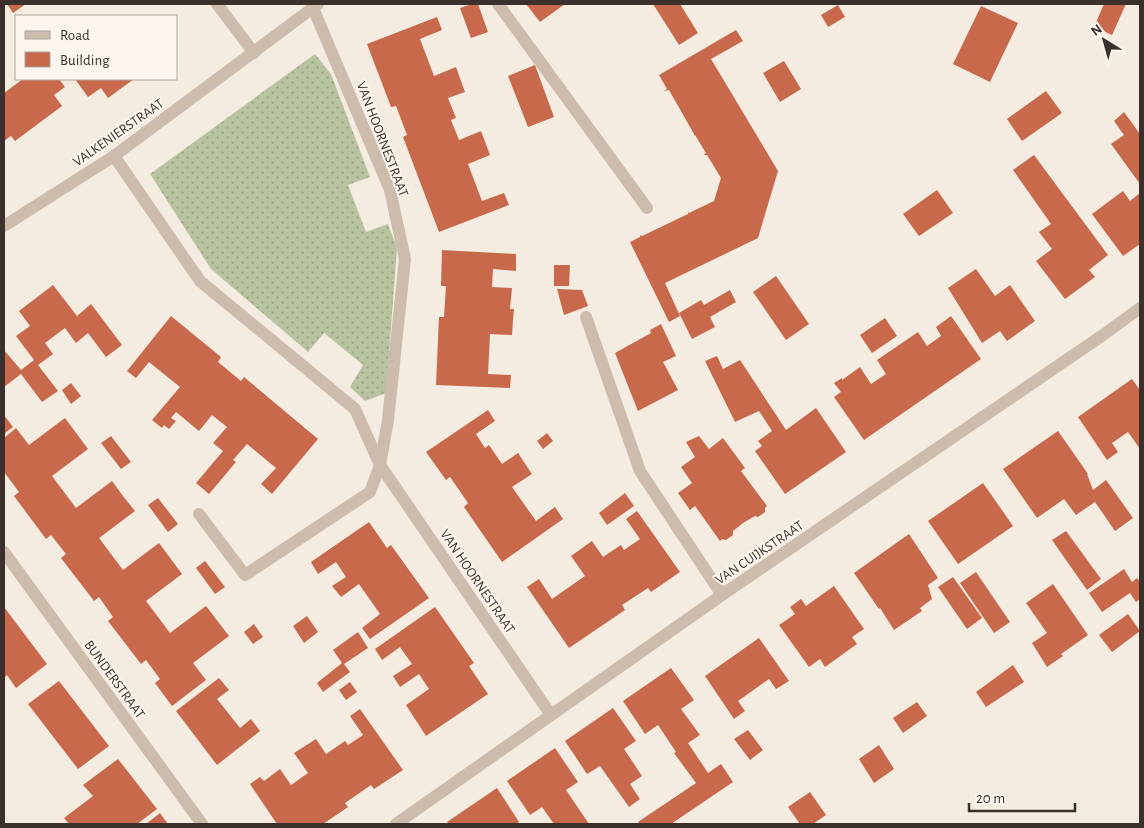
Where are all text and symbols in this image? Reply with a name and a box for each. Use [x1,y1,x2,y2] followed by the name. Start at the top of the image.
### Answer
[15,15,178,80] legend
[1079,15,1129,65] north arrow
[1089,22,1105,39] text: N
[60,28,90,43] text: Road
[60,53,110,68] text: Building
[354,80,411,199] street label: VAN HOORNESTRAAT
[71,96,167,169] street label: VALKENIERSTRAAT
[713,518,806,587] street label: VAN CUIJKSTRAAT
[437,527,517,636] street label: VAN HOORNESTRAAT
[81,638,147,721] street label: BUNDERSTRAAT
[969,780,1075,812] scale bar
[976,791,1005,806] text: 20 m

